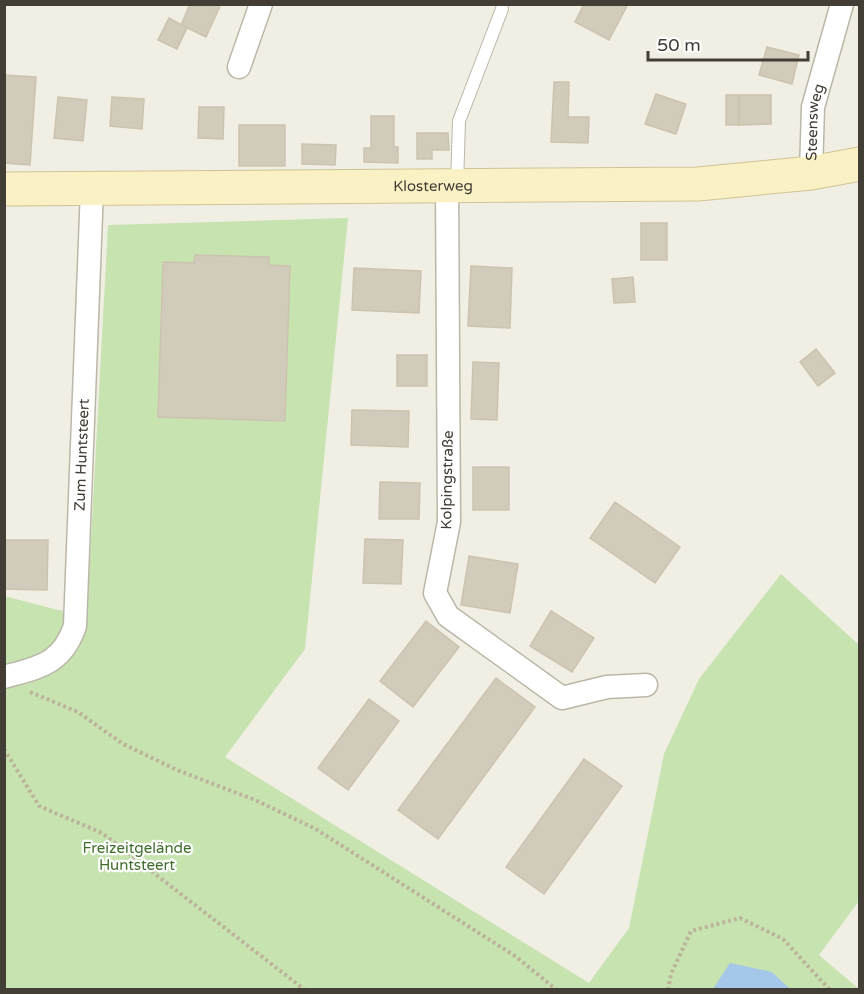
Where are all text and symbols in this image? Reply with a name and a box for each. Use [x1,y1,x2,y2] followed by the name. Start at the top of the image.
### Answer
[648,24,808,62] scale bar
[657,34,701,56] text: 50 m
[802,82,828,161] street label: Steensweg
[393,177,473,195] street label: Klosterweg
[70,398,93,511] street label: Zum Huntsteert
[437,430,457,530] street label: Kolpingstraße
[83,839,192,874] park label: Freizeitgelände Huntsteert

